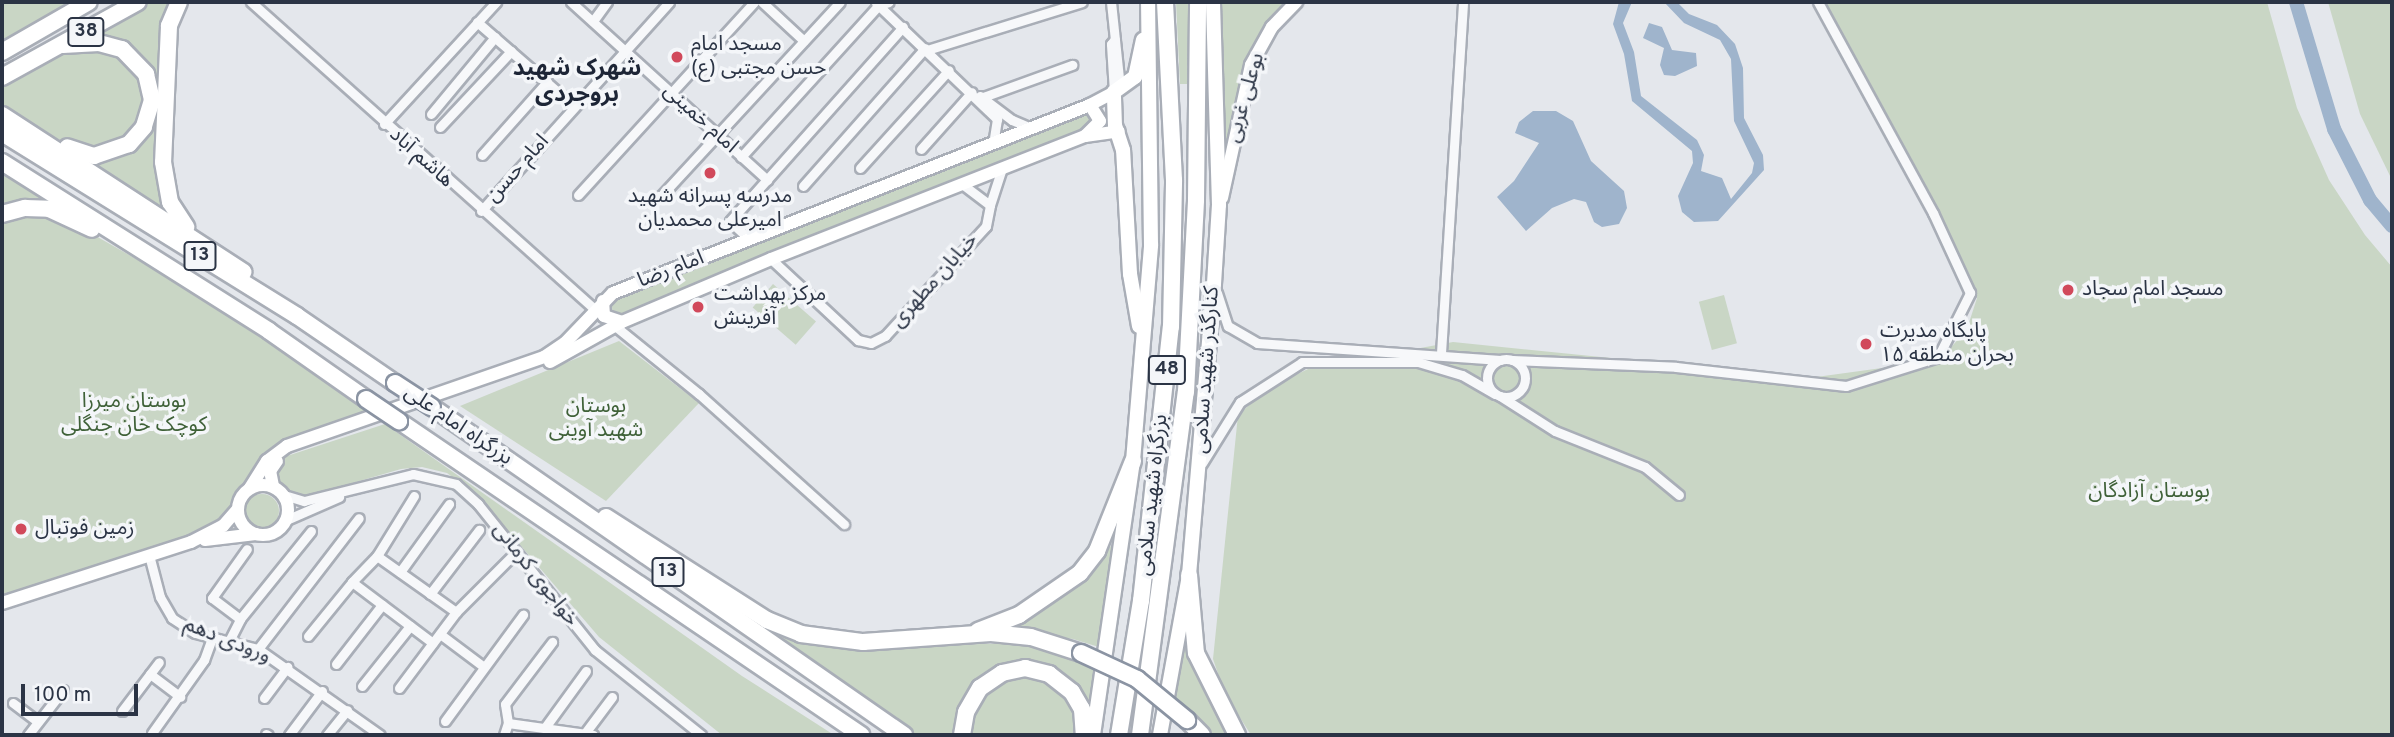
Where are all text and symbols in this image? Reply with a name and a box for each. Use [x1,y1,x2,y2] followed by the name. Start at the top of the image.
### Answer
[67,16,105,48] road number: 38
[691,32,826,82] place label: مسجد امام حسن مجتبی (ع)
[669,49,685,65] marker: مسجد امام حسن مجتبی (ع)
[1221,50,1271,146] street label: بوعلی غربی
[513,56,641,110] district label: شهرک شهید بروجردی
[657,79,743,159] street label: امام خمینی
[384,123,458,193] street label: هاشم آباد
[481,130,555,208] street label: امام حسن
[702,165,718,181] marker: مدرسه پسرانه شهید امیرعلی محمدیان
[628,184,792,234] place label: مدرسه پسرانه شهید امیرعلی محمدیان
[886,229,984,333] street label: خیابان مطهری
[182,240,218,272] road number: 13
[634,246,708,294] street label: امام رضا
[2082,277,2224,303] place label: مسجد امام سجاد
[714,282,826,332] place label: مرکز بهداشت آفرینش
[2060,282,2076,298] marker: مسجد امام سجاد
[1189,285,1225,455] street label: کنارگذر شهید سلامی
[688,297,708,317] marker: مرکز بهداشت آفرینش
[1880,319,2014,369] place label: پایگاه مدیرت بحران منطقه ۱۵
[1858,336,1874,352] marker: پایگاه مدیرت بحران منطقه ۱۵
[1148,354,1186,386] road number: 48
[399,381,517,471] street label: بزرگراه امام علی
[61,389,207,439] park label: بوستان میرزا کوچک خان جنگلی
[549,394,643,444] park label: بوستان شهید آوینی
[1132,413,1174,577] street label: بزرگراه شهید سلامی
[2088,479,2210,505] park label: بوستان آزادگان
[35,516,134,542] place label: زمین فوتبال
[487,518,583,632] street label: خواجوی کرمانی
[13,521,29,537] marker: زمین فوتبال
[650,556,686,587] road number: 13
[180,612,274,670] street label: ورودی دهم
[24,670,142,714] scale bar
[34,682,91,709] text: 100 m

